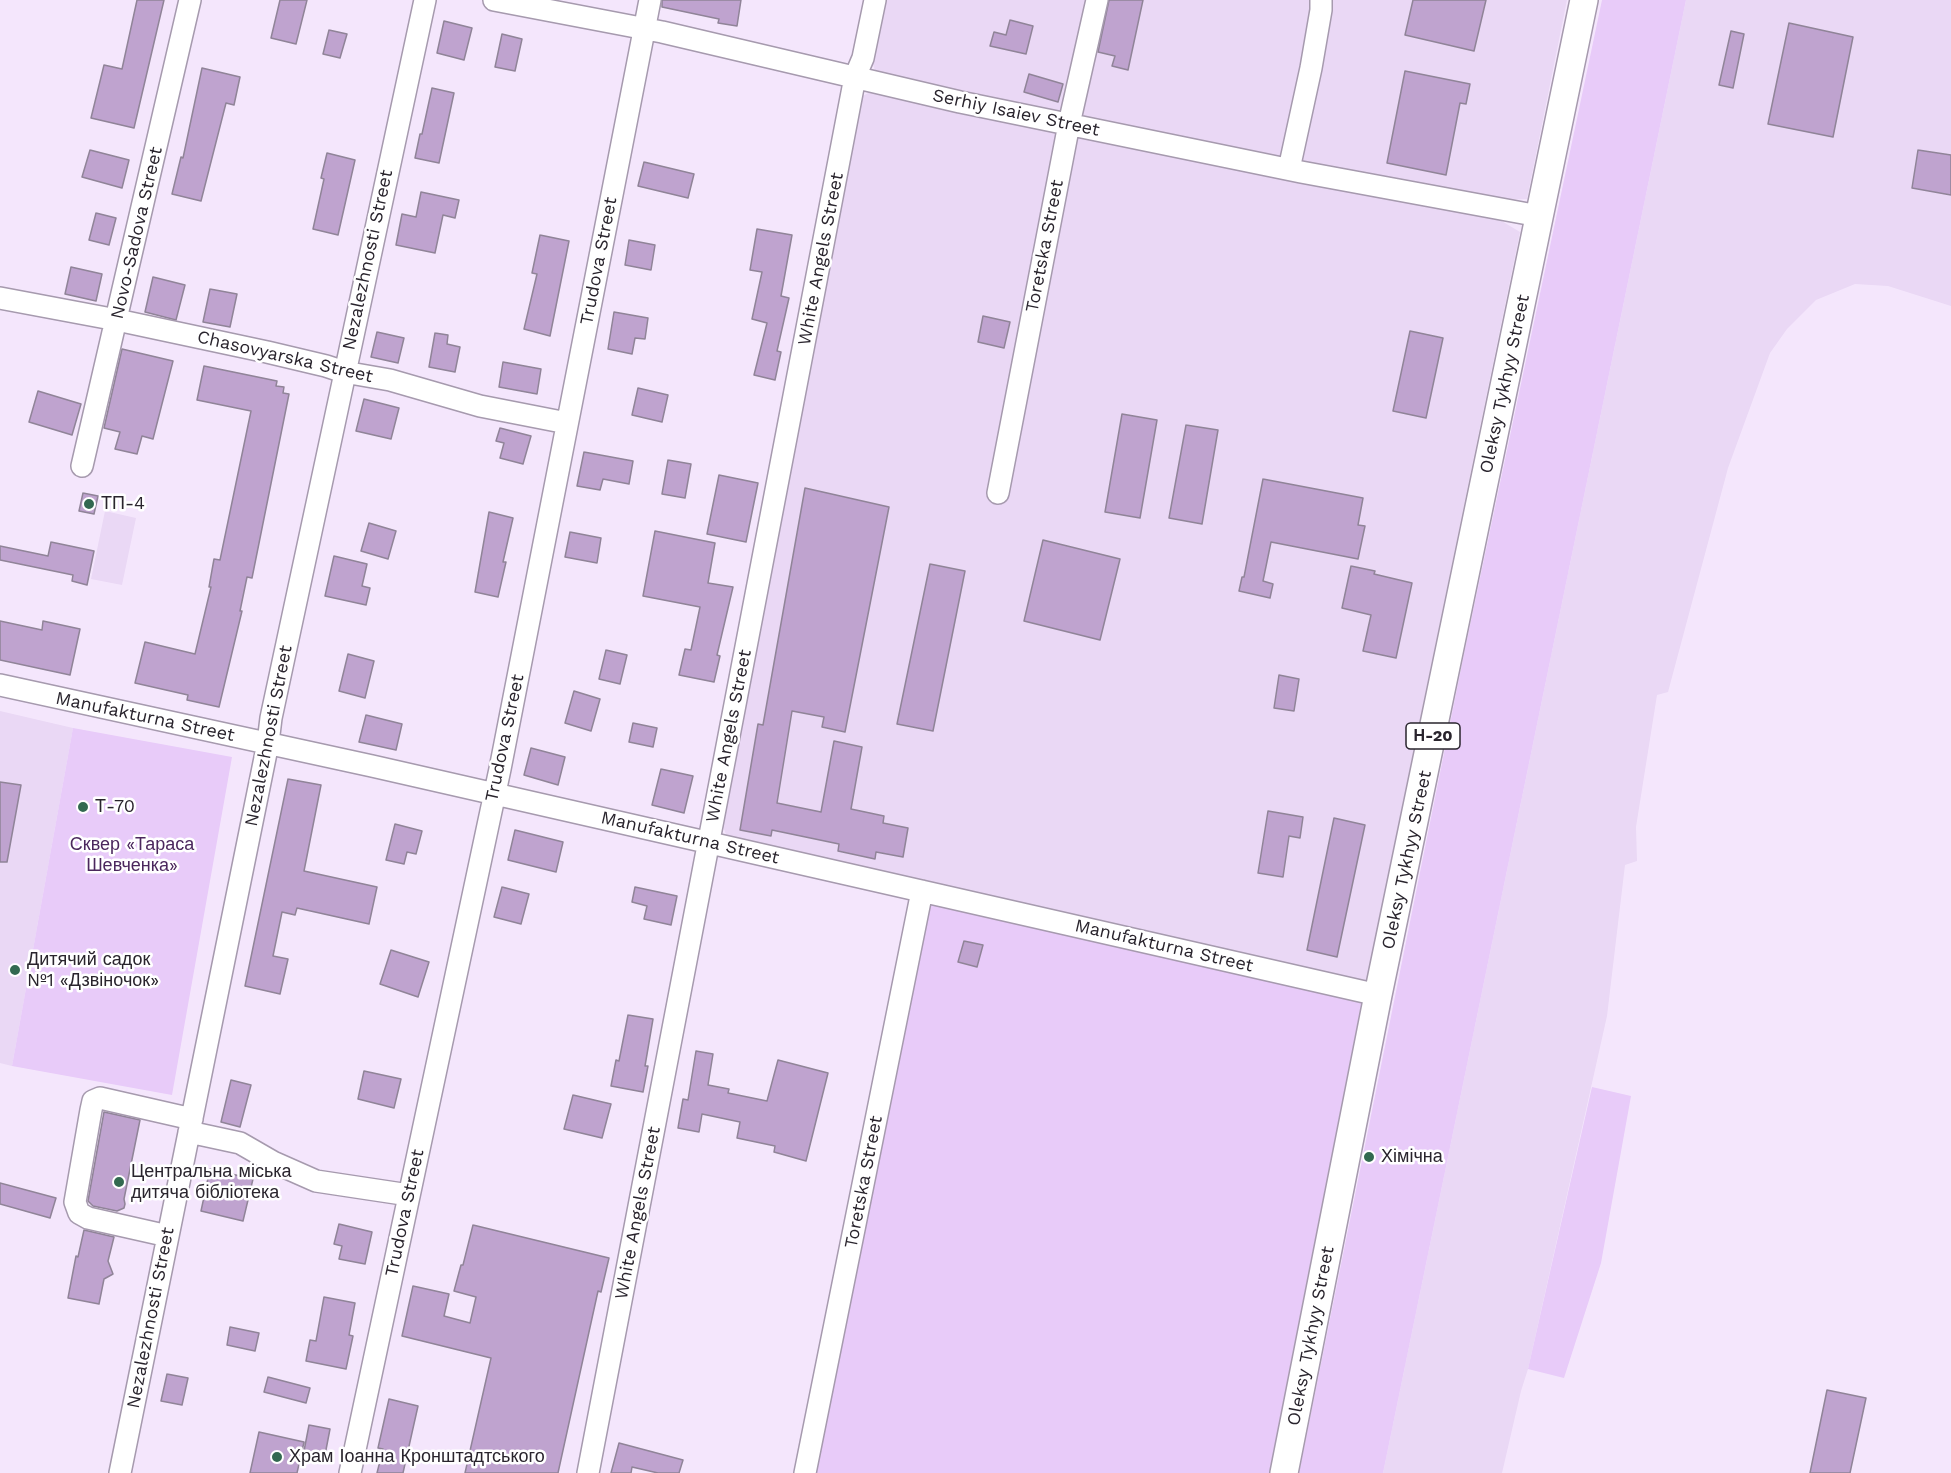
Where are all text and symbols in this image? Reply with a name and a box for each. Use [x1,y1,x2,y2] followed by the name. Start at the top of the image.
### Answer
[931,85,1101,141] street label: Serhiy Isaiev Street
[107,145,167,321] street label: Novo-Sadova Street
[338,168,398,352] street label: Nezalezhnosti Street
[794,171,848,347] street label: White Angels Street
[1022,178,1068,314] street label: Toretska Street
[576,195,622,327] street label: Trudova Street
[1475,293,1535,475] street label: Oleksy Tykhyy Street
[195,326,375,388] street label: Chasovyarska Street
[101,493,145,515] place label: ТП-4
[82,497,96,511] marker: ТП-4
[241,644,297,828] street label: Nezalezhnosti Street
[702,648,756,824] street label: White Angels Street
[481,672,529,804] street label: Trudova Street
[54,687,236,747] street label: Manufakturna Street
[1406,723,1460,749] road number: Н-20
[1377,769,1437,951] street label: Oleksy Tykhyy Street
[95,796,135,818] place label: Т-70
[76,800,90,814] marker: Т-70
[599,807,781,869] street label: Manufakturna Street
[70,834,194,876] park label: Сквер «Тараса Шевченка»
[1073,915,1255,977] street label: Manufakturna Street
[27,949,159,992] place label: Дитячий садок №1 «Дзвіночок»
[8,963,22,977] marker: Дитячий садок №1 «Дзвіночок»
[841,1114,887,1250] street label: Toretska Street
[611,1125,665,1301] street label: White Angels Street
[1381,1146,1443,1168] place label: Хімічна
[381,1147,429,1279] street label: Trudova Street
[1362,1150,1376,1164] marker: Хімічна
[131,1161,292,1204] place label: Центральна міська дитяча бібліотека
[112,1175,126,1189] marker: Центральна міська дитяча бібліотека
[123,1226,179,1410] street label: Nezalezhnosti Street
[1283,1244,1339,1428] street label: Oleksy Tykhyy Street
[289,1446,545,1468] place label: Храм Іоанна Кронштадтського
[270,1450,284,1464] marker: Храм Іоанна Кронштадтського

